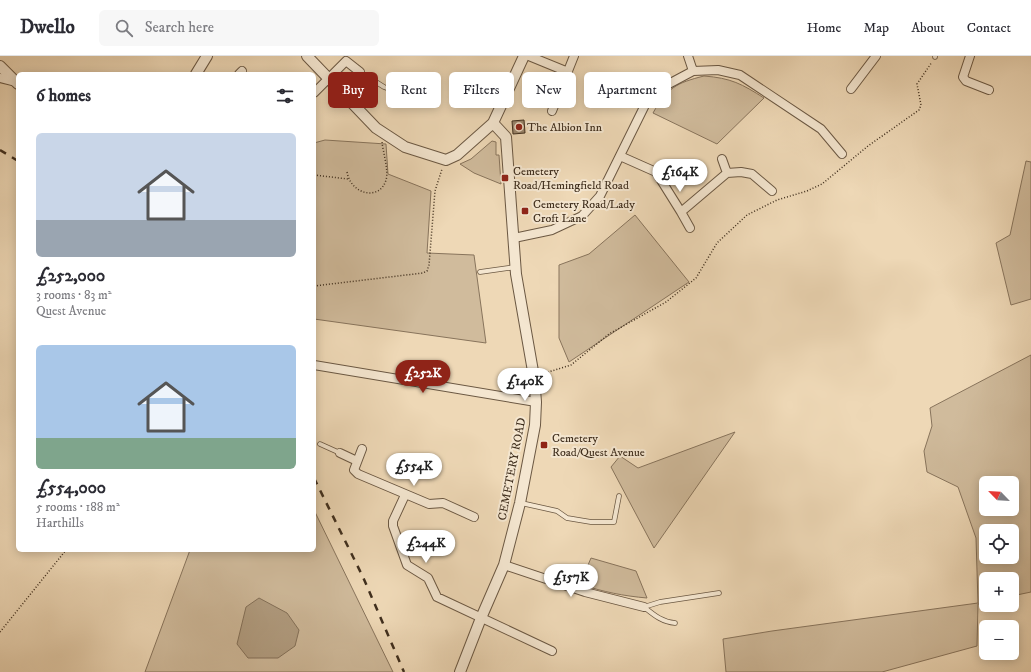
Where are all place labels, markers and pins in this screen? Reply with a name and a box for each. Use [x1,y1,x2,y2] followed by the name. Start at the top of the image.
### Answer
[527,120,603,135] place label: The Albion Inn
[514,122,524,132] marker: The Albion Inn
[652,159,708,193] pin: £164K
[513,164,629,193] place label: Cemetery Road/Hemingfield Road
[500,173,510,183] marker: Cemetery Road/Hemingfield Road
[533,197,635,226] place label: Cemetery Road/Lady Croft Lane
[520,206,530,216] marker: Cemetery Road/Lady Croft Lane
[395,360,451,394] pin: £252K
[497,368,553,402] pin: £140K
[552,431,645,460] place label: Cemetery Road/Quest Avenue
[539,440,549,450] marker: Cemetery Road/Quest Avenue
[386,453,442,487] pin: £554K
[398,530,454,564] pin: £244K
[543,564,599,598] pin: £157K

